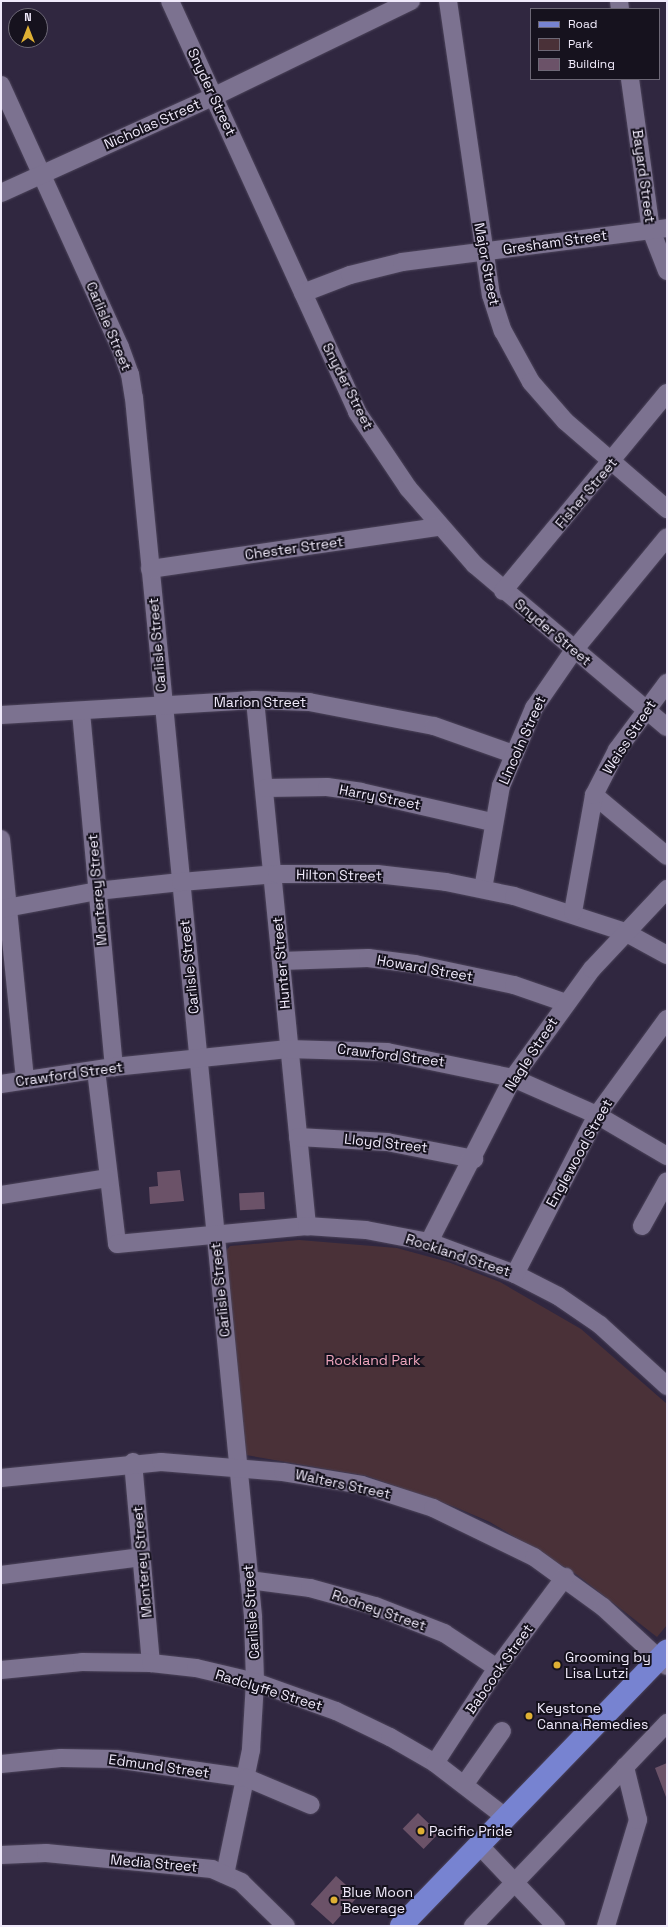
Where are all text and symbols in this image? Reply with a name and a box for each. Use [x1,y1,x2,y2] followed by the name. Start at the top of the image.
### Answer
[8,8,48,48] north arrow
[530,8,660,80] legend
[24,10,32,24] text: N
[568,16,597,32] text: Road
[568,36,593,52] text: Park
[184,46,240,138] street label: Snyder Street
[568,56,615,72] text: Building
[101,95,203,153] street label: Nicholas Street
[629,128,659,224] street label: Bayard Street
[471,221,503,307] street label: Major Street
[502,226,608,258] street label: Gresham Street
[83,279,135,373] street label: Carlisle Street
[319,340,377,432] street label: Snyder Street
[552,454,620,532] street label: Fisher Street
[244,533,344,563] street label: Chester Street
[511,595,595,669] street label: Snyder Street
[145,597,169,693] street label: Carlisle Street
[495,693,549,787] street label: Lincoln Street
[214,694,306,710] street label: Marion Street
[599,697,659,777] street label: Weiss Street
[338,781,422,813] street label: Harry Street
[84,834,110,946] street label: Monterey Street
[296,866,382,884] street label: Hilton Street
[269,916,293,1010] street label: Hunter Street
[176,919,202,1015] street label: Carlisle Street
[376,951,474,985] street label: Howard Street
[501,1014,561,1094] street label: Nagle Street
[336,1040,446,1070] street label: Crawford Street
[14,1058,124,1090] street label: Crawford Street
[542,1096,616,1210] street label: Englewood Street
[344,1130,428,1156] street label: Lloyd Street
[404,1230,512,1280] street label: Rockland Street
[207,1242,233,1338] street label: Carlisle Street
[325,1352,421,1368] park label: Rockland Park
[294,1466,392,1502] street label: Walters Street
[129,1506,155,1618] street label: Monterey Street
[239,1564,263,1660] street label: Carlisle Street
[330,1586,428,1634] street label: Rodney Street
[462,1621,536,1717] street label: Babcock Street
[565,1649,651,1682] place label: Grooming by Lisa Lutzi
[552,1660,562,1670] marker: Grooming by Lisa Lutzi
[213,1666,325,1714] street label: Radclyffe Street
[537,1700,648,1732] place label: Keystone Canna Remedies
[524,1711,534,1721] marker: Keystone Canna Remedies
[108,1751,210,1781] street label: Edmund Street
[429,1823,513,1839] place label: Pacific Pride
[416,1826,426,1836] marker: Pacific Pride
[110,1851,198,1875] street label: Media Street
[342,1884,413,1916] place label: Blue Moon Beverage
[329,1895,339,1905] marker: Blue Moon Beverage

